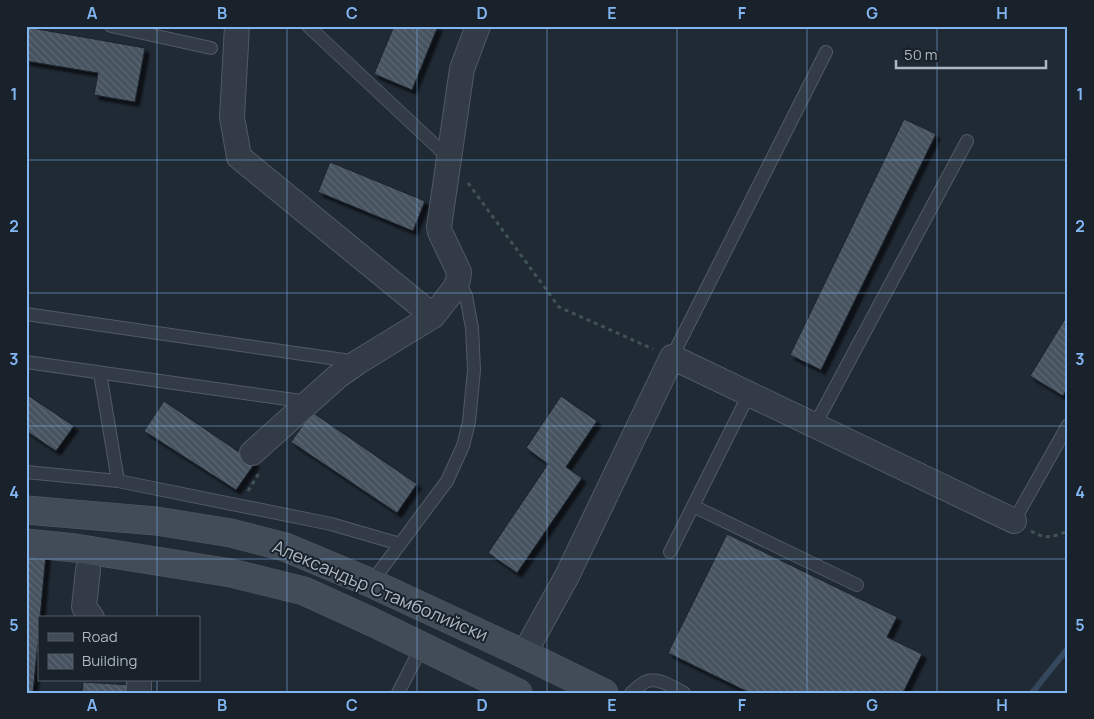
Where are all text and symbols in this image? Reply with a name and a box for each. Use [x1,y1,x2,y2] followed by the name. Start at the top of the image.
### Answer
[87,2,98,24] text: A
[217,2,227,24] text: B
[346,2,358,24] text: C
[476,2,488,24] text: D
[607,2,617,24] text: E
[738,2,747,24] text: F
[866,2,878,24] text: G
[996,2,1008,24] text: H
[896,38,1046,70] scale bar
[904,44,938,65] text: 50 m
[10,83,18,105] text: 1
[1076,83,1084,105] text: 1
[9,215,19,237] text: 2
[1075,215,1085,237] text: 2
[9,348,19,370] text: 3
[1075,348,1085,370] text: 3
[9,481,19,503] text: 4
[1075,481,1085,503] text: 4
[269,534,492,646] street label: Александър Стамболийски
[9,614,19,636] text: 5
[1075,614,1085,636] text: 5
[38,616,200,682] legend
[82,626,118,647] text: Road
[82,650,137,671] text: Building
[87,694,98,716] text: A
[217,694,227,716] text: B
[346,694,358,716] text: C
[476,694,488,716] text: D
[607,694,617,716] text: E
[738,694,747,716] text: F
[866,694,878,716] text: G
[996,694,1008,716] text: H

